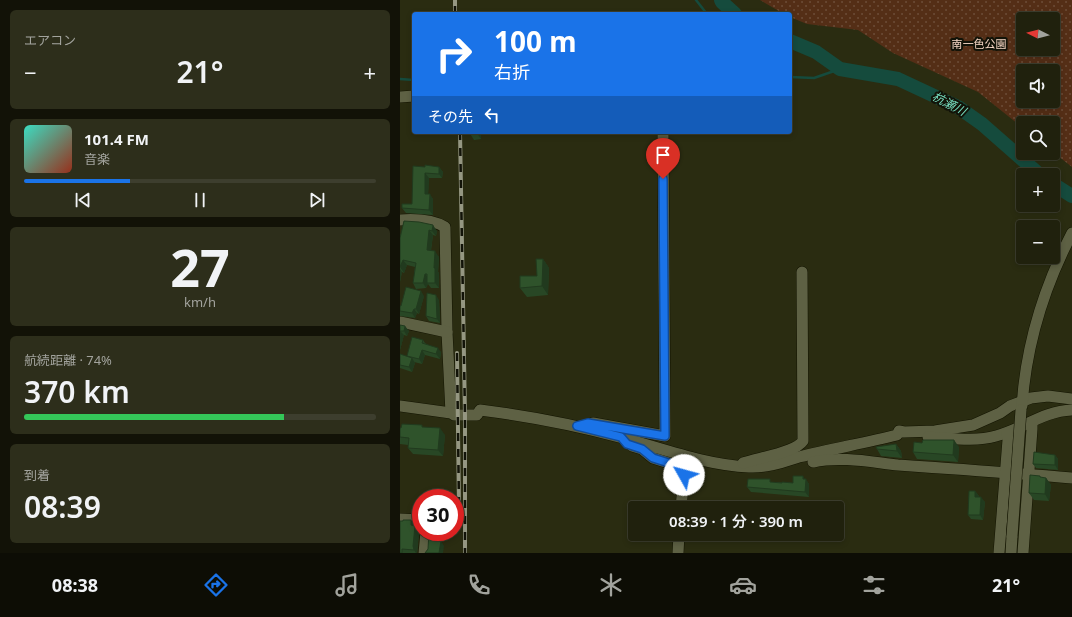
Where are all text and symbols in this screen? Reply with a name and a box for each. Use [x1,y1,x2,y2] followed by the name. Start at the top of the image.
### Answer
[1016,12,1060,56] north arrow
[1016,12,1060,264] map controls
[494,22,577,60] text: 100 m
[428,28,480,80] icon: right
[24,31,76,49] text: エアコン
[952,36,1007,51] park label: 南一色公園
[176,51,224,92] text: 21°
[24,57,37,87] text: −
[363,57,376,87] text: +
[494,60,530,84] text: 右折
[1016,64,1060,108] button: sound
[929,88,971,120] water label: 杭瀬川
[481,104,503,126] icon: left
[428,106,473,126] text: その先
[1016,116,1060,160] button: search
[84,129,149,149] text: 101.4 FM
[646,138,680,179] pin
[652,144,674,166] icon: arrive
[84,150,110,168] text: 音楽
[1016,168,1060,212] button: +
[72,189,94,211] icon: previous
[189,189,211,211] icon: pause
[306,189,328,211] icon: next
[1016,220,1060,264] button: −
[170,231,230,302] text: 27
[184,293,216,311] text: km/h
[24,351,112,369] text: 航続距離 · 74%
[24,371,130,412] text: 370 km
[663,454,705,496] position arrow
[24,466,50,484] text: 到着
[24,486,101,527] text: 08:39
[412,489,464,541] speed limit sign: 30
[669,511,803,531] text: 08:39 · 1 分 · 390 m
[202,571,230,599] icon: directions
[333,571,361,599] icon: music
[465,571,493,599] icon: phone
[597,571,625,599] icon: climate
[729,571,757,599] icon: car
[860,571,888,599] icon: filters
[52,573,98,597] text: 08:38
[992,573,1020,597] text: 21°

